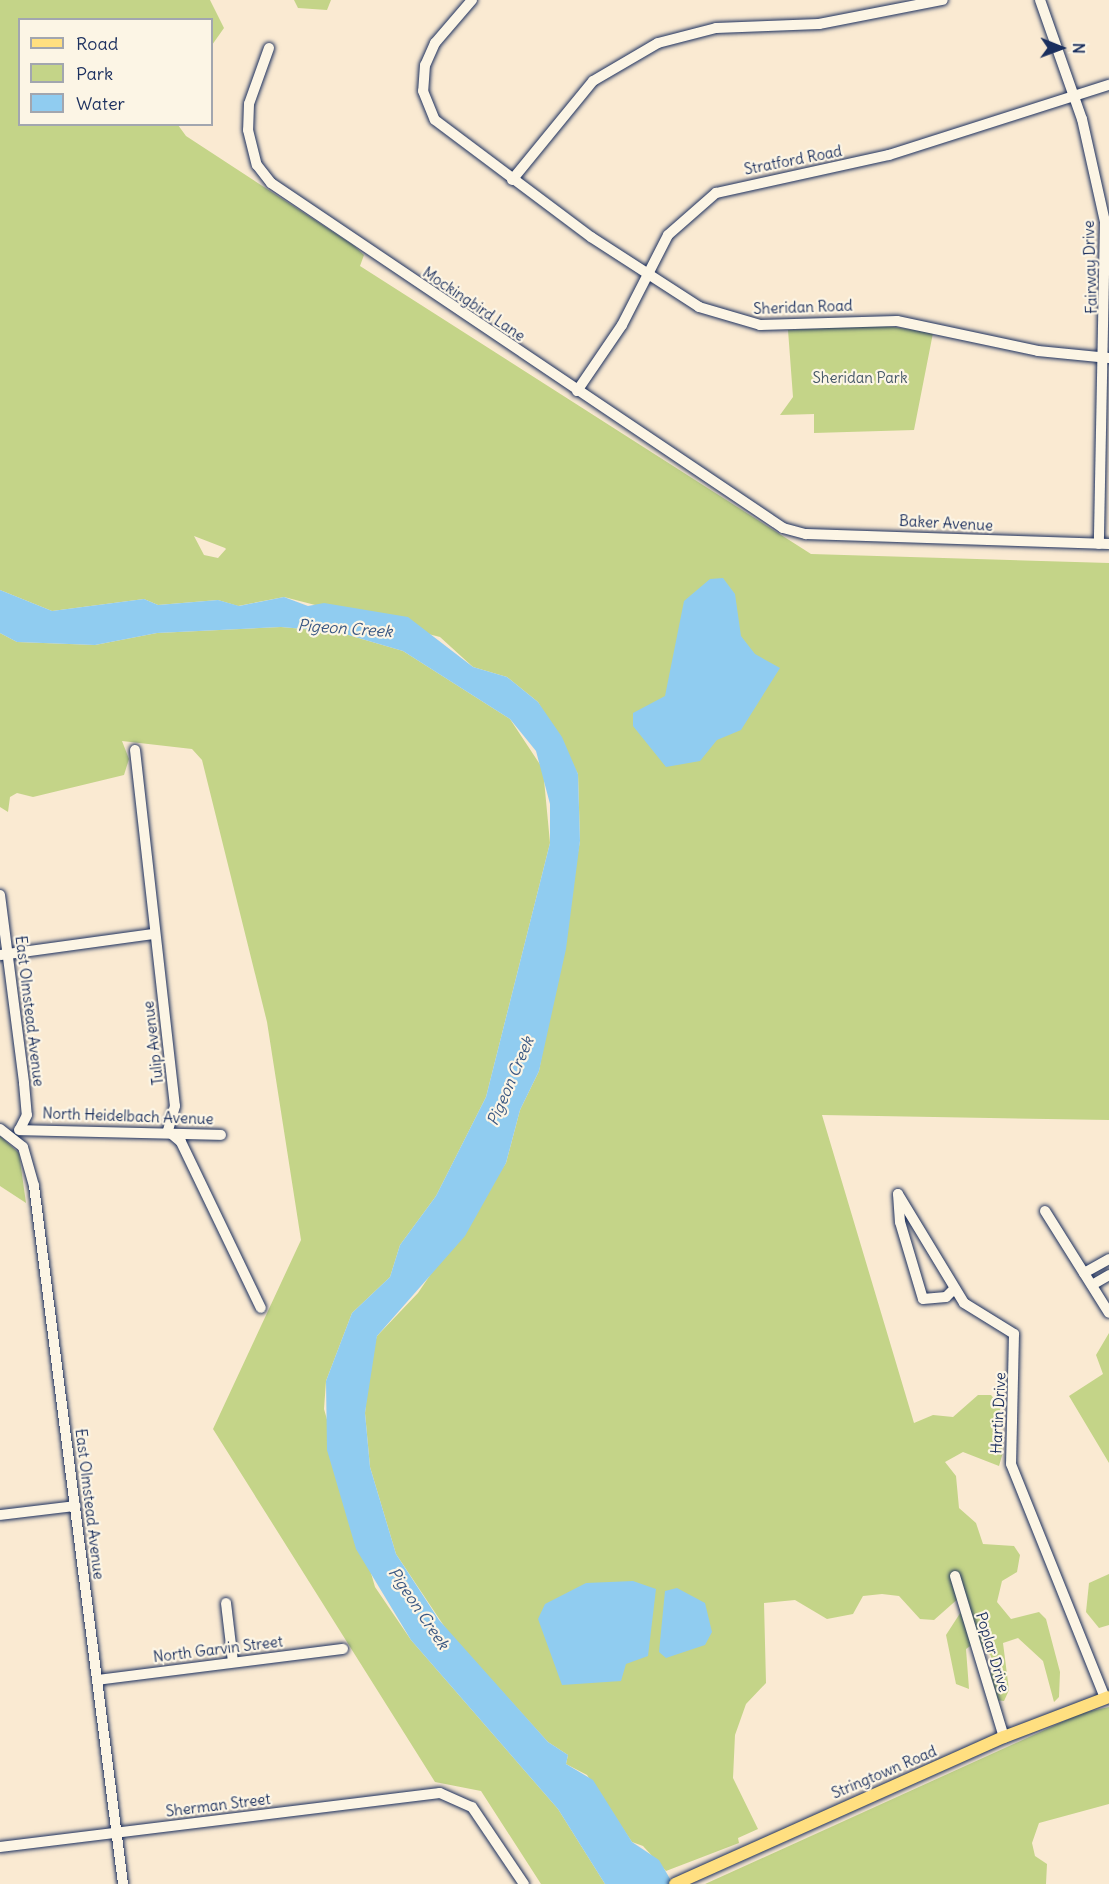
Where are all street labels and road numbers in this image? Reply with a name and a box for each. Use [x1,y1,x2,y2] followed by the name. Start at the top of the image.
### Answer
[743,142,843,178] street label: Stratford Road
[1079,220,1101,314] street label: Fairway Drive
[419,263,529,345] street label: Mockingbird Lane
[753,296,853,318] street label: Sheridan Road
[899,512,993,534] street label: Baker Avenue
[12,935,48,1087] street label: East Olmstead Avenue
[139,1000,167,1086] street label: Tulip Avenue
[42,1104,214,1128] street label: North Heidelbach Avenue
[987,1372,1009,1454] street label: Hartin Drive
[72,1428,108,1580] street label: East Olmstead Avenue
[972,1610,1014,1694] street label: Poplar Drive
[152,1632,284,1666] street label: North Garvin Street
[829,1742,939,1802] street label: Stringtown Road
[165,1790,271,1820] street label: Sherman Street

